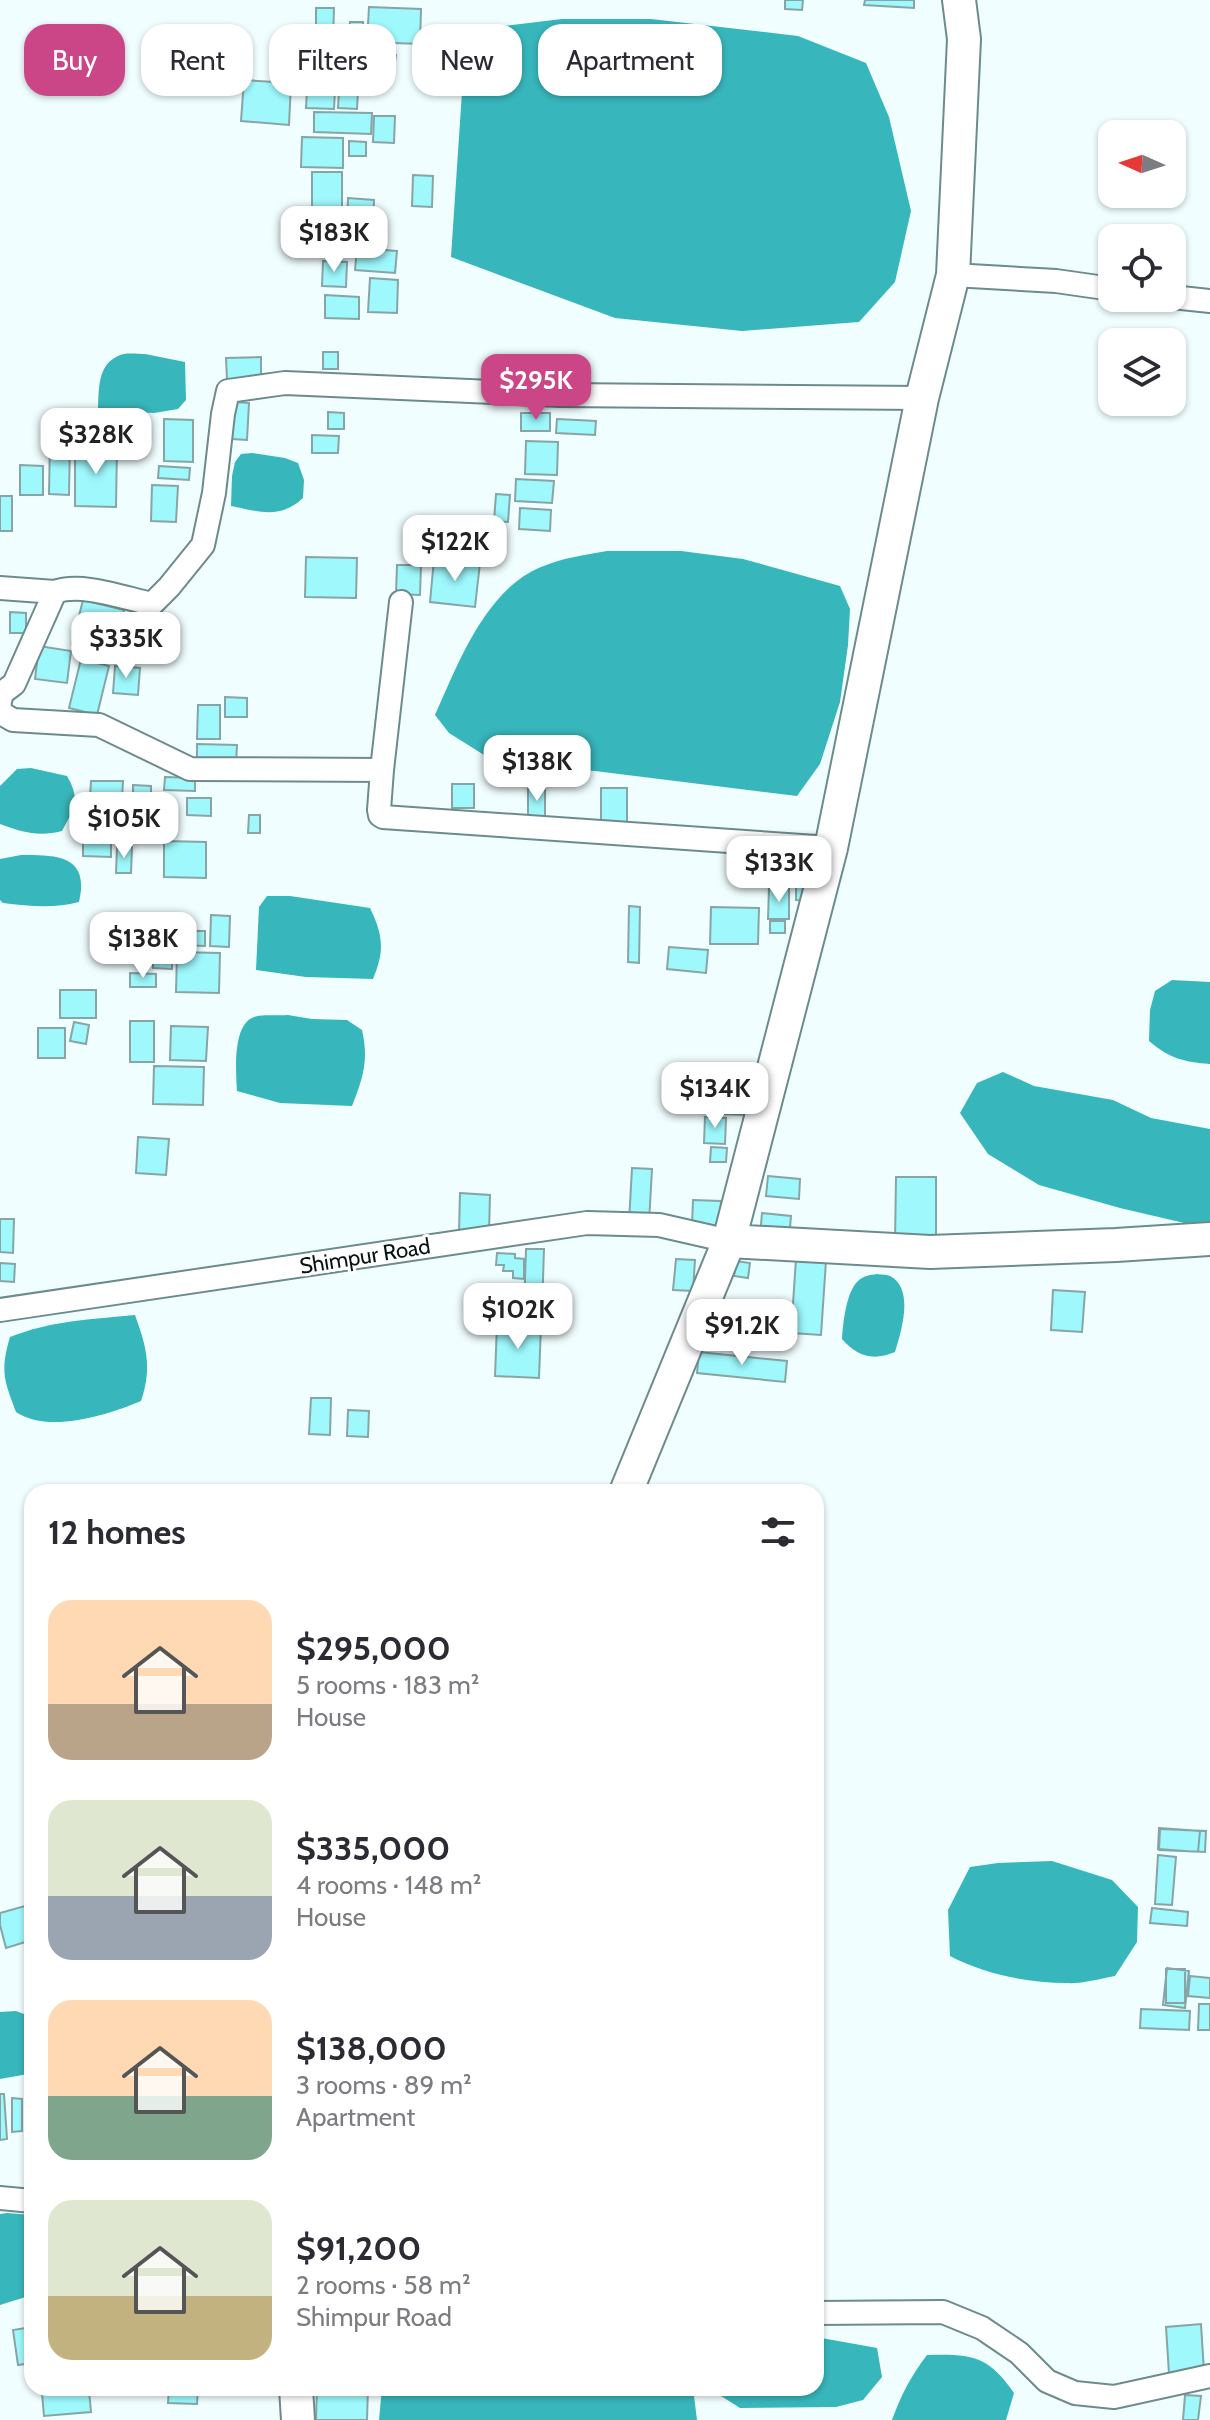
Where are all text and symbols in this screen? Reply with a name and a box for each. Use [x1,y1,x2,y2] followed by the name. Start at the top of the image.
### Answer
[24,24,125,96] chip: Buy
[141,24,253,96] chip: Rent
[269,24,396,96] chip: Filters
[412,24,522,96] chip: New
[538,24,722,96] chip: Apartment
[1098,120,1186,208] north arrow
[1098,120,1186,416] map controls
[278,206,390,274] pin: $183K
[299,216,369,248] text: $183K
[1098,224,1186,312] button: locate
[1098,328,1186,416] button: layers
[480,354,592,422] pin: $295K
[499,364,573,396] text: $295K
[40,408,152,476] pin: $328K
[59,418,133,450] text: $328K
[399,515,511,583] pin: $122K
[421,525,489,557] text: $122K
[70,612,182,680] pin: $335K
[89,622,163,654] text: $335K
[481,735,593,803] pin: $138K
[502,745,572,777] text: $138K
[68,792,180,860] pin: $105K
[87,802,161,834] text: $105K
[723,836,835,904] pin: $133K
[744,846,814,878] text: $133K
[87,912,199,980] pin: $138K
[108,922,178,954] text: $138K
[659,1062,771,1130] pin: $134K
[679,1072,751,1104] text: $134K
[298,1232,432,1280] street label: Shimpur Road
[462,1283,574,1351] pin: $102K
[481,1293,555,1325] text: $102K
[677,1299,807,1367] pin: $91.2K
[704,1309,780,1341] text: $91.2K
[756,1510,800,1554] icon: filters
[48,1511,186,1553] text: 12 homes
[296,1627,451,1669] text: $295,000
[112,1632,208,1728] icon: home
[296,1669,479,1701] text: 5 rooms · 183 m²
[296,1701,366,1733] text: House
[296,1827,450,1869] text: $335,000
[112,1832,208,1928] icon: home
[296,1869,481,1901] text: 4 rooms · 148 m²
[296,1901,366,1933] text: House
[296,2027,447,2069] text: $138,000
[112,2032,208,2128] icon: home
[296,2069,472,2101] text: 3 rooms · 89 m²
[296,2101,415,2133] text: Apartment
[296,2227,421,2269] text: $91,200
[112,2232,208,2328] icon: home
[296,2269,471,2301] text: 2 rooms · 58 m²
[296,2301,452,2333] text: Shimpur Road

